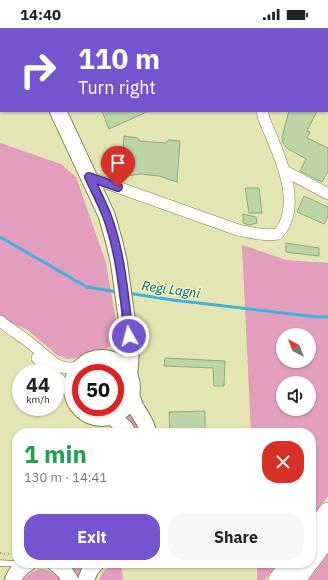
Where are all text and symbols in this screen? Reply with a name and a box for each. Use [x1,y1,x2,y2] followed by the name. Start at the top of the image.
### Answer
[20,5,61,24] text: 14:40
[78,40,160,77] text: 110 m
[12,44,64,96] icon: right
[78,76,156,99] text: Turn right
[101,146,135,187] pin
[107,152,129,174] icon: arrive
[141,277,202,302] water label: Regi Lagni
[108,315,150,357] position arrow
[276,328,316,368] north arrow
[276,328,316,416] map controls
[72,364,124,416] speed limit sign: 50
[26,371,50,398] text: 44
[276,376,316,416] button: sound
[26,393,50,406] text: km/h
[24,438,87,470] text: 1 min
[262,441,304,483] button: close
[24,469,107,486] text: 130 m · 14:41
[24,514,160,560] button: Exit
[168,514,304,560] button: Share

